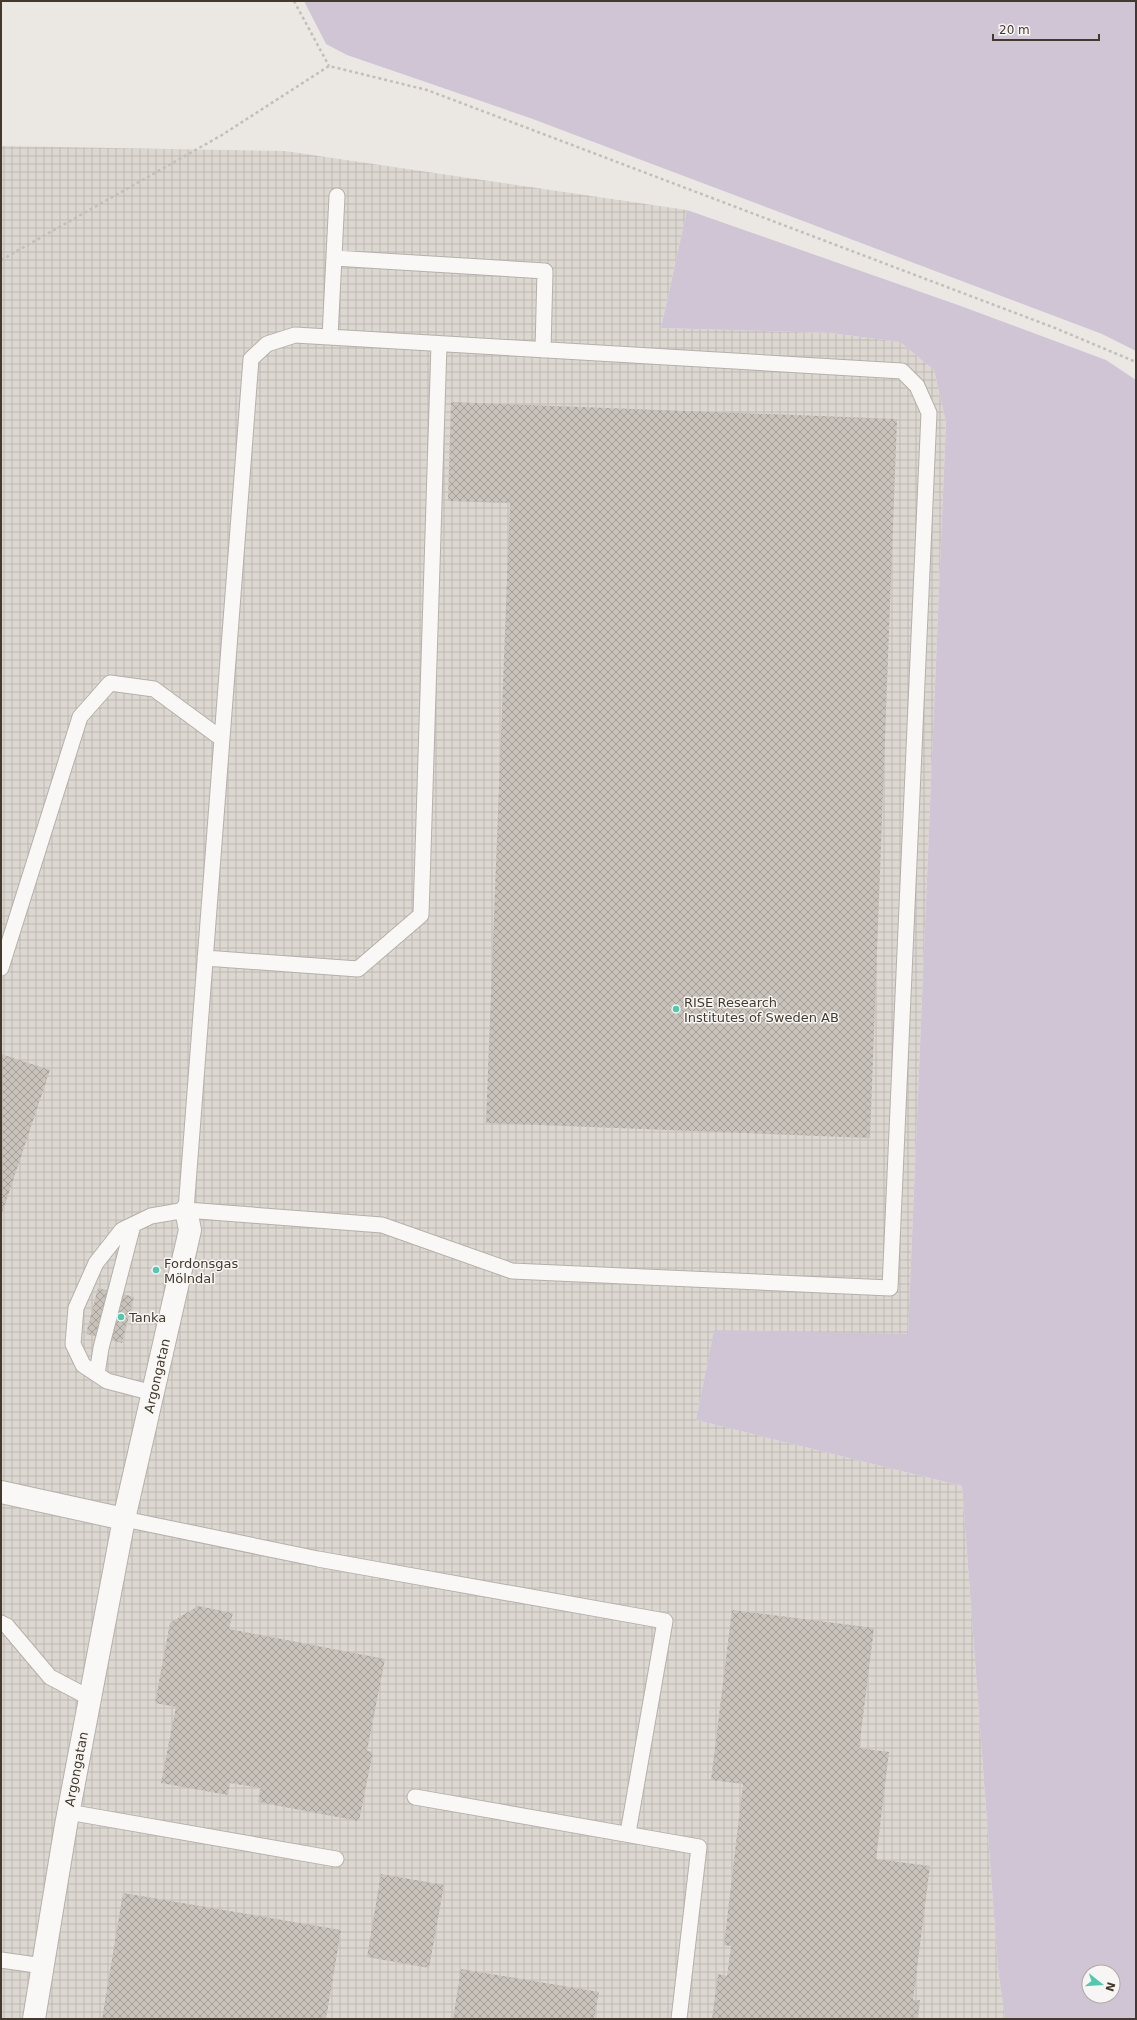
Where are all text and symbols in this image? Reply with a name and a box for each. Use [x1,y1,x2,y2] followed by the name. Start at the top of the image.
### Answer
[993,16,1099,42] scale bar
[999,23,1030,37] text: 20 m
[684,995,839,1025] place label: RISE Research Institutes of Sweden AB
[671,1004,681,1014] marker: RISE Research Institutes of Sweden AB
[164,1256,239,1286] place label: Fordonsgas Mölndal
[151,1265,161,1275] marker: Fordonsgas Mölndal
[128,1310,166,1325] place label: Tanka
[116,1312,126,1322] marker: Tanka
[141,1337,173,1415] street label: Argongatan
[62,1730,91,1808] street label: Argongatan
[1081,1964,1121,2004] north arrow
[1103,1980,1118,1993] text: N

